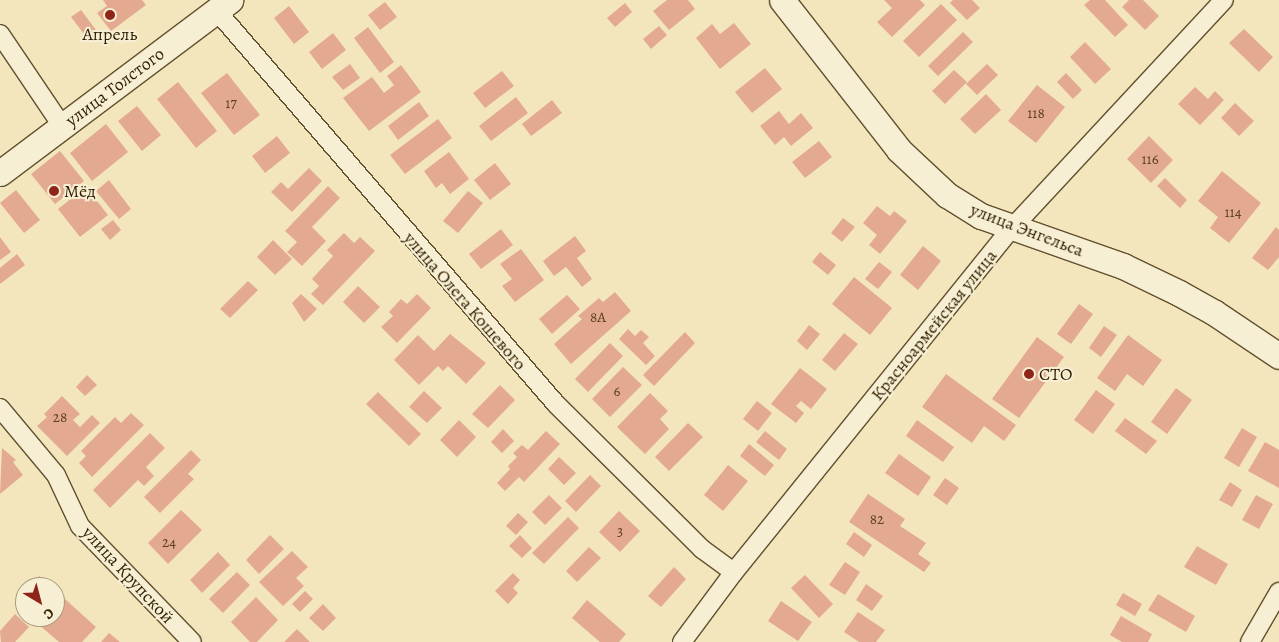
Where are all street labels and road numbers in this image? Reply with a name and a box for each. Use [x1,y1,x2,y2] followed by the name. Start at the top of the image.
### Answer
[61,43,169,131] street label: улица Толстого
[967,198,1087,262] street label: улица Энгельса
[399,228,531,374] street label: улица Олега Кошевого
[866,245,1002,405] street label: Красноармейская улица
[78,522,178,628] street label: улица Крупской

